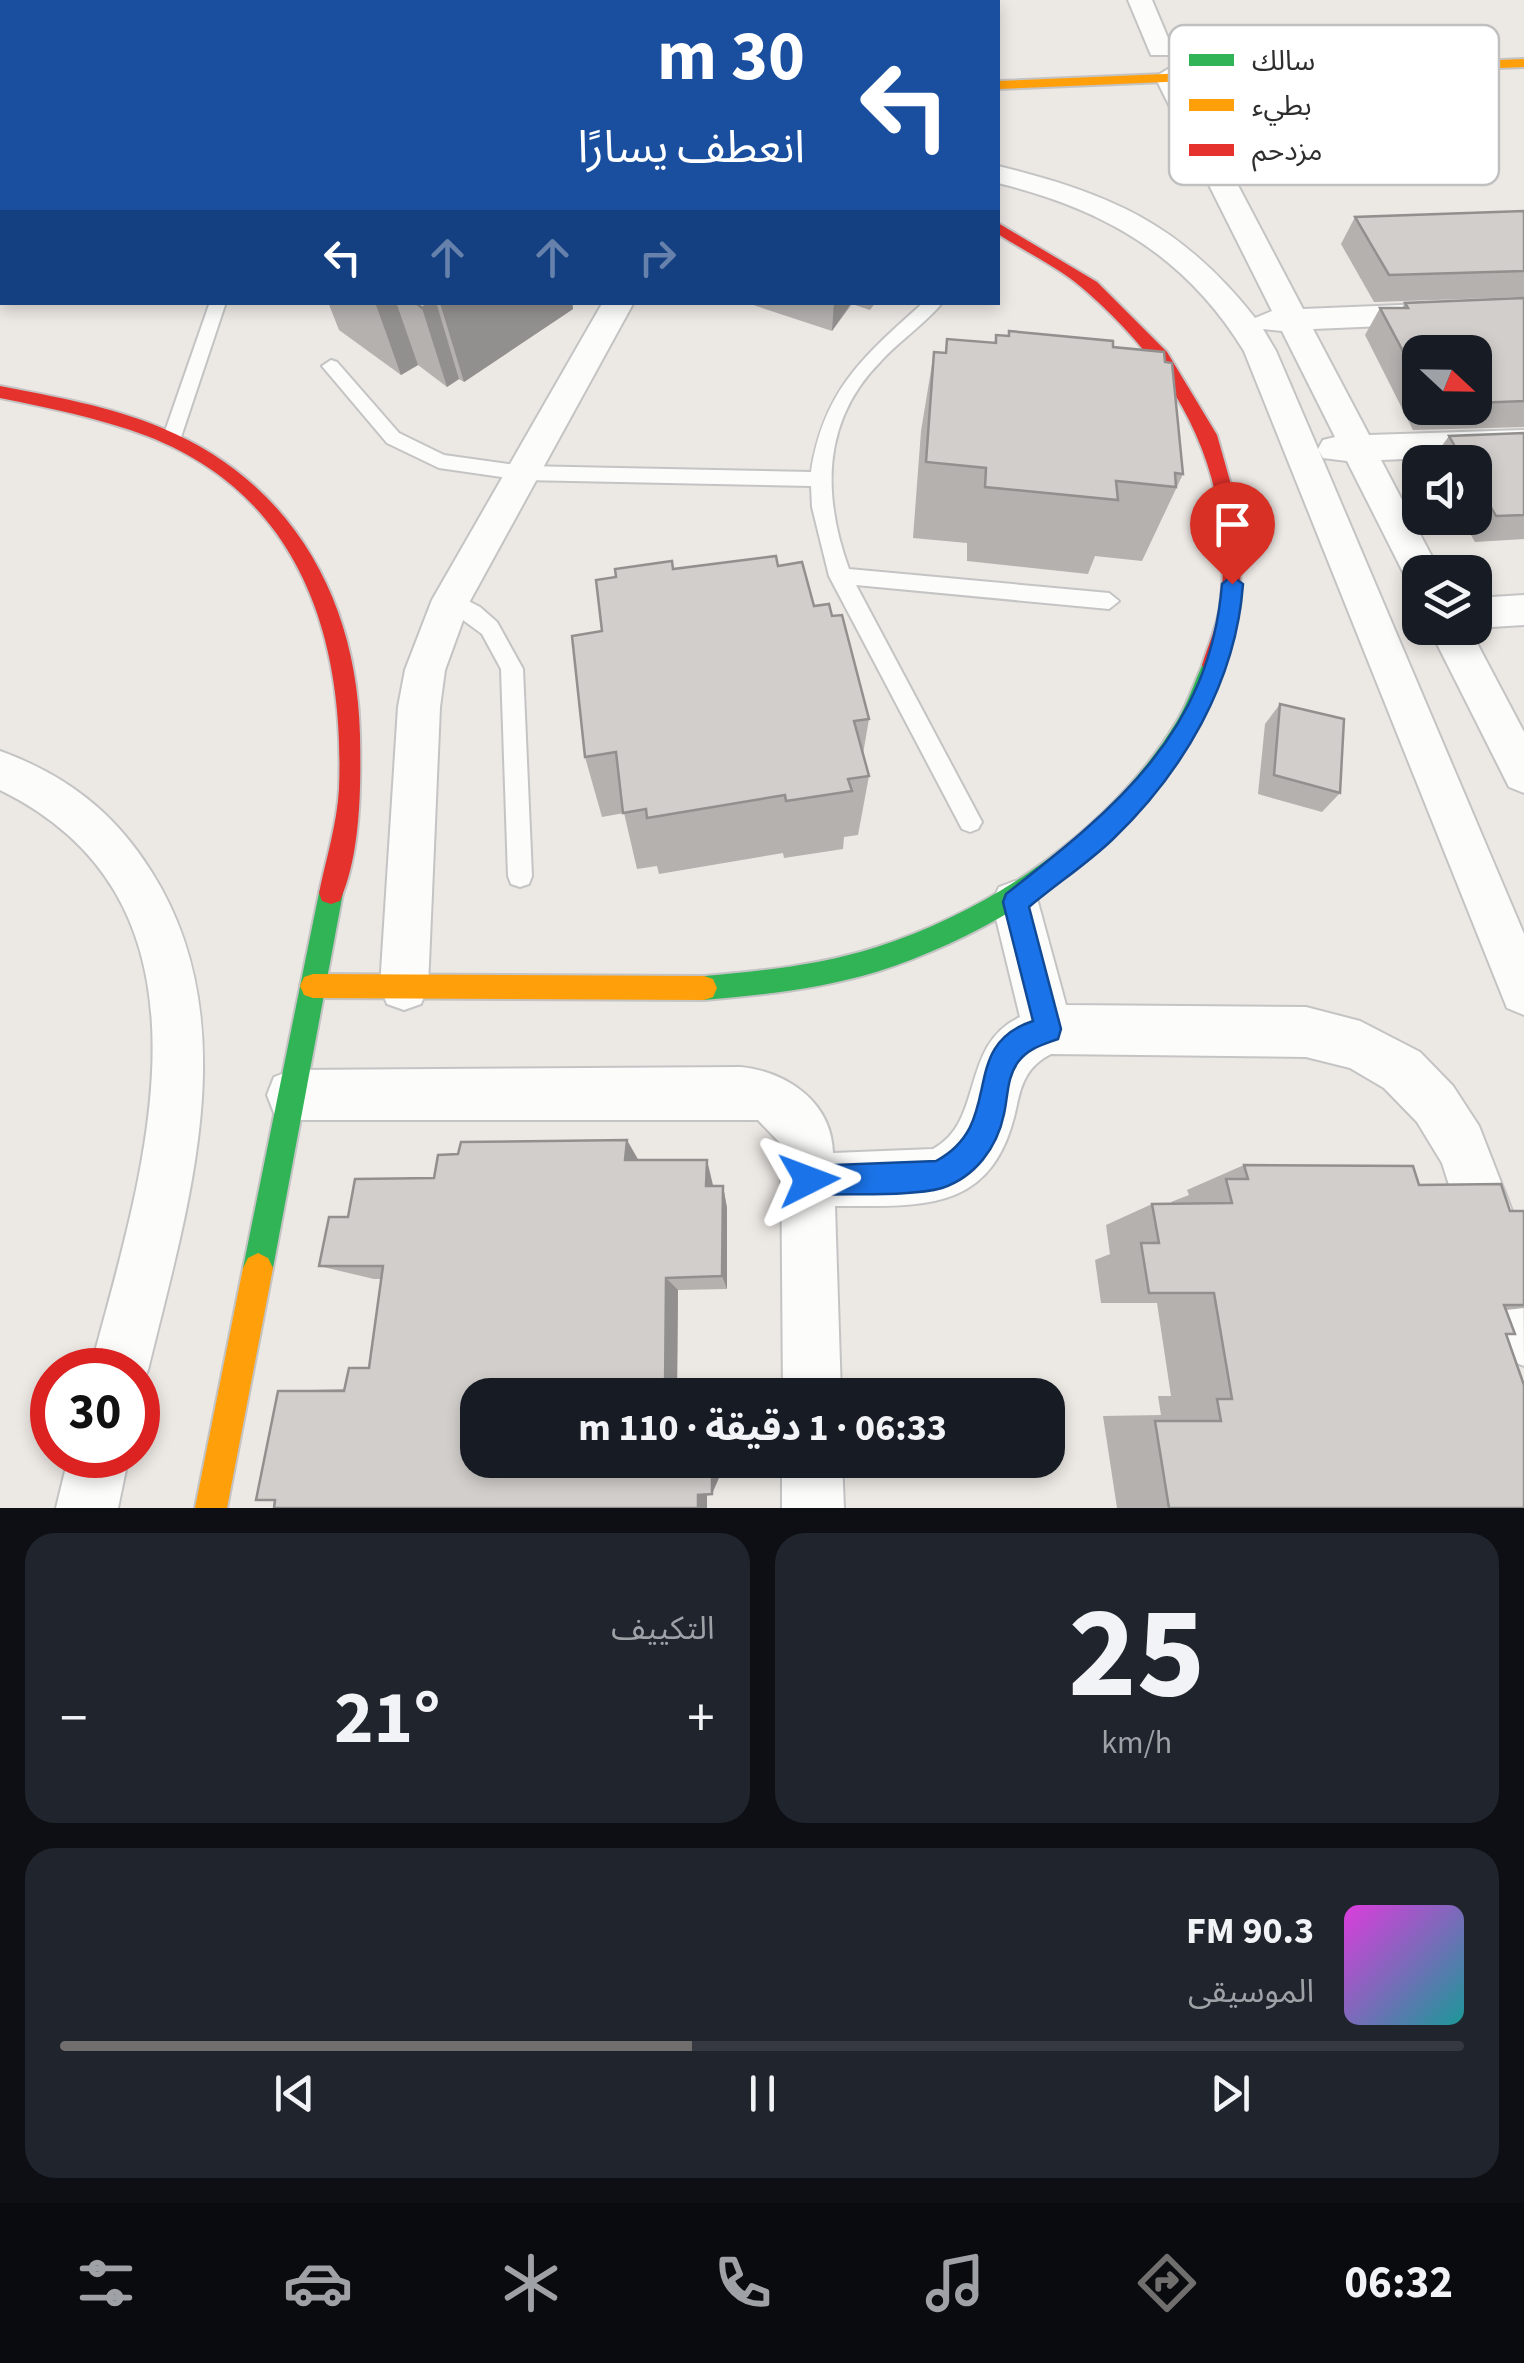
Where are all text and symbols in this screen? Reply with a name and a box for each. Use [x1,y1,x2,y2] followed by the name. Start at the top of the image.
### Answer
[657,7,805,107] text: 30 m
[1169,25,1499,185] legend
[840,40,970,170] icon: left
[1252,41,1315,81] text: سالك
[1252,86,1312,126] text: بطيء
[577,116,805,180] text: انعطف يسارًا
[1252,131,1323,172] text: مزدحم
[315,230,370,285] icon: left
[420,230,475,285] icon: ahead
[525,230,580,285] icon: ahead
[630,230,685,285] icon: right
[1402,335,1492,425] north arrow
[1402,335,1492,645] map controls
[1402,445,1492,535] button: sound
[1190,482,1275,585] pin
[1205,497,1260,552] icon: arrive
[1402,555,1492,645] button: layers
[757,1128,861,1232] position arrow
[30,1348,160,1478] speed limit sign: 30
[578,1401,947,1455] text: 06:33 · 1 دقيقة · 110 m
[1068,1562,1205,1747] text: 25
[611,1606,715,1652] text: التكييف
[334,1665,441,1772] text: 21°
[60,1680,87,1758] text: −
[687,1680,714,1758] text: +
[1101,1720,1172,1766] text: km/h
[1186,1904,1314,1958] text: 90.3 FM
[1188,1969,1314,2015] text: الموسيقى
[267,2066,322,2121] icon: previous
[735,2066,790,2121] icon: pause
[1203,2066,1258,2121] icon: next
[71,2248,141,2318] icon: filters
[283,2248,353,2318] icon: car
[496,2248,566,2318] icon: climate
[708,2248,778,2318] icon: phone
[920,2248,990,2318] icon: music
[1132,2248,1202,2318] icon: directions
[1344,2251,1453,2315] text: 06:32

